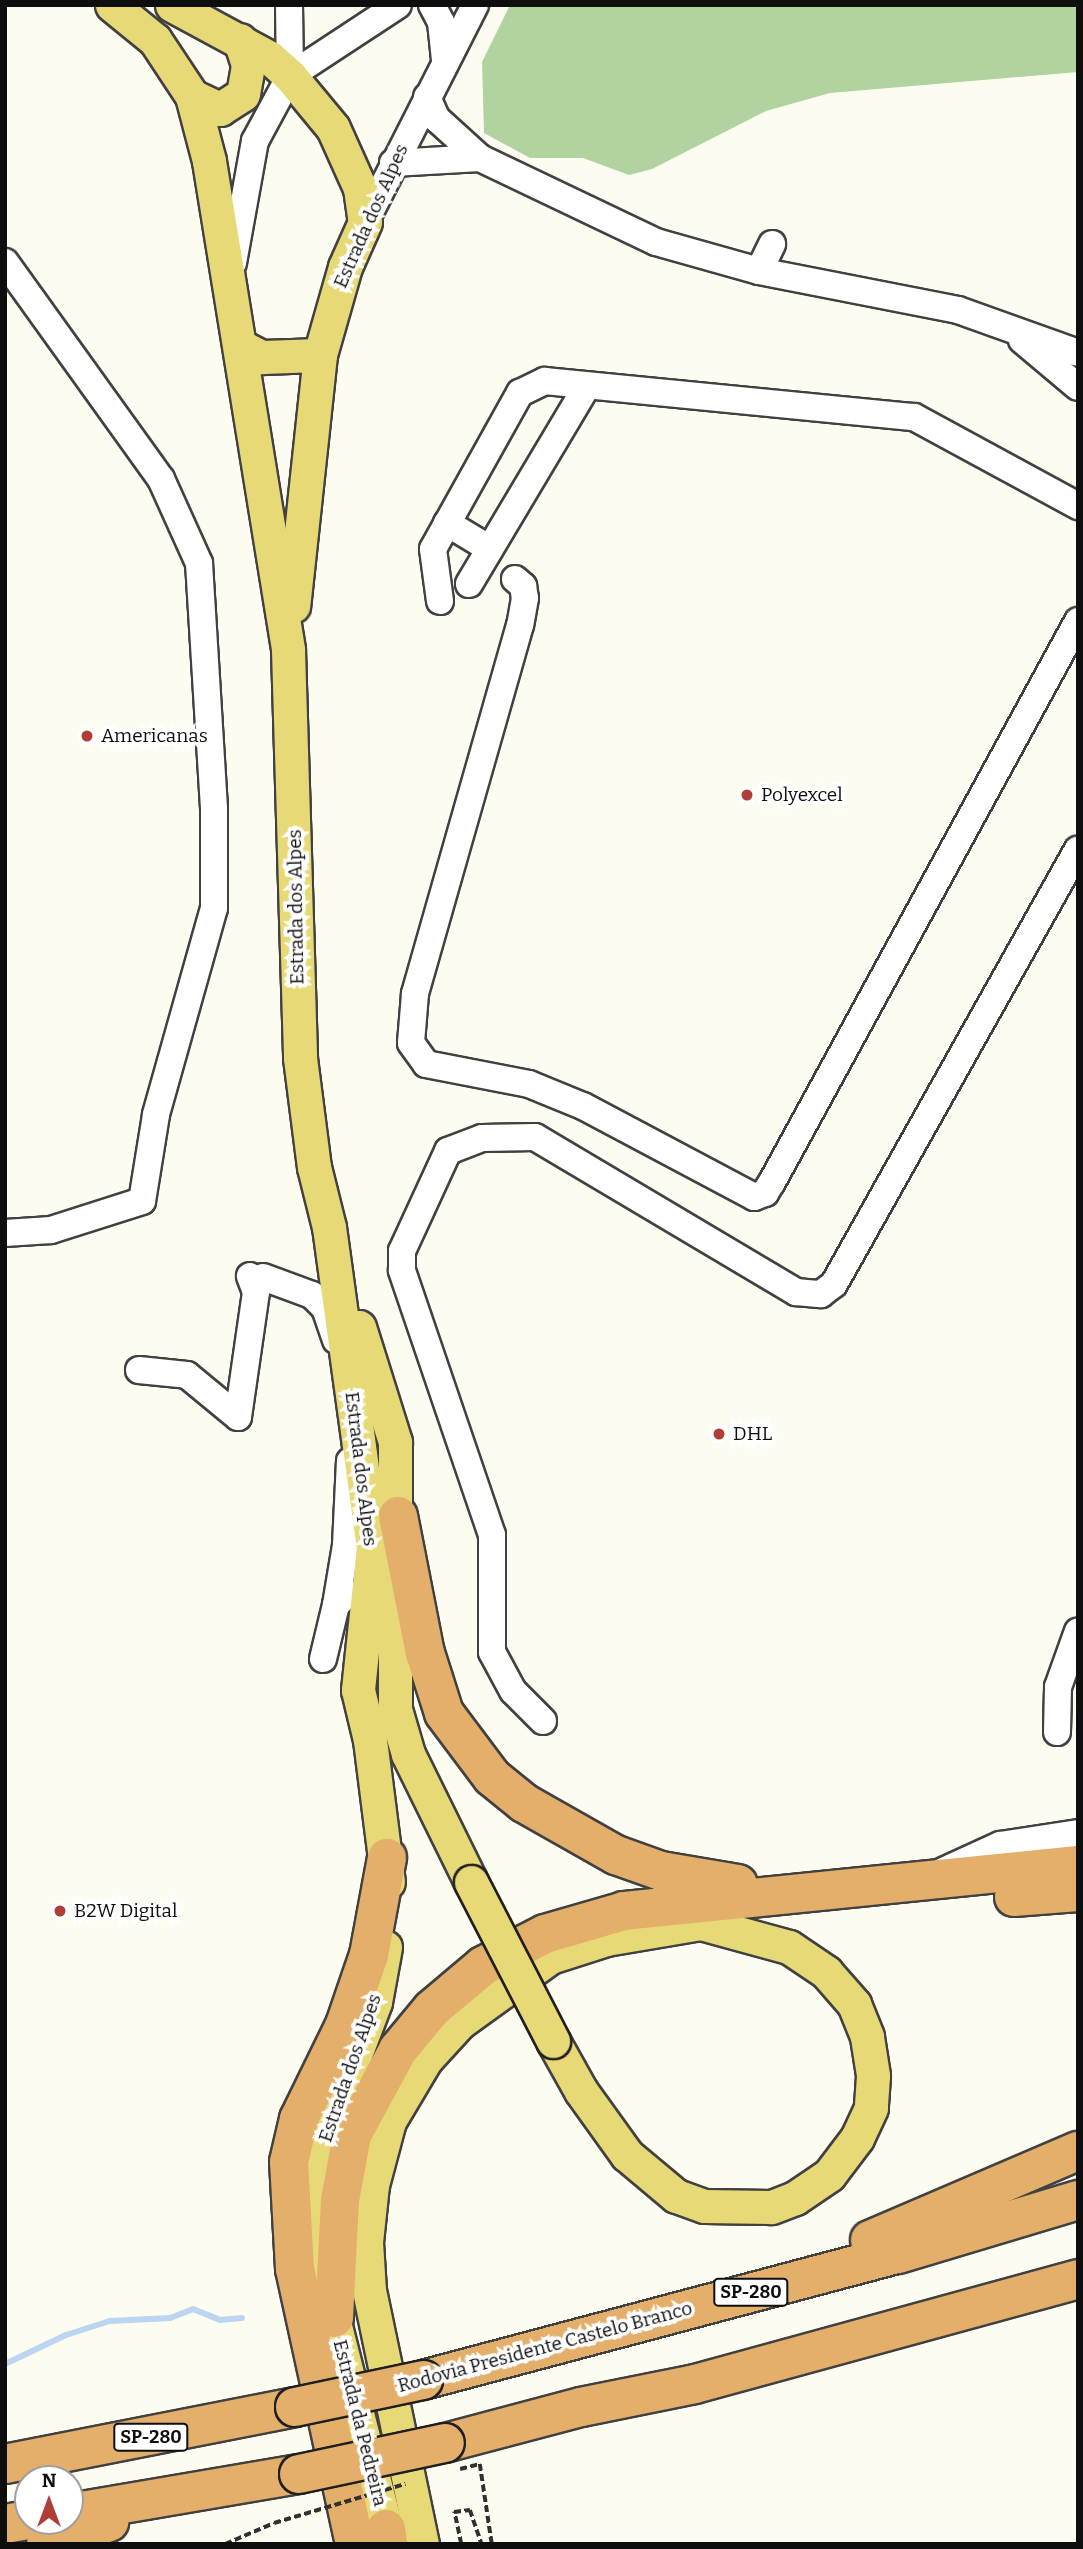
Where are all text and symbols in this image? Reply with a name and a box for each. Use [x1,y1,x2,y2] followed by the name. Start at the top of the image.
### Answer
[329,140,413,292] street label: Estrada dos Alpes
[101,725,208,747] place label: Americanas
[79,728,95,744] marker: Americanas
[761,784,843,806] place label: Polyexcel
[739,787,755,803] marker: Polyexcel
[283,829,309,985] street label: Estrada dos Alpes
[340,1391,382,1547] street label: Estrada dos Alpes
[733,1423,772,1445] place label: DHL
[711,1426,727,1442] marker: DHL
[74,1900,177,1922] place label: B2W Digital
[52,1903,68,1919] marker: B2W Digital
[314,1991,386,2145] street label: Estrada dos Alpes
[712,2278,790,2306] road number: SP-280
[395,2297,695,2397] street label: Rodovia Presidente Castelo Branco
[328,2337,392,2509] street label: Estrada da Pedreira
[113,2423,190,2452] road number: SP-280
[14,2465,84,2535] north arrow
[42,2469,56,2492] text: N

